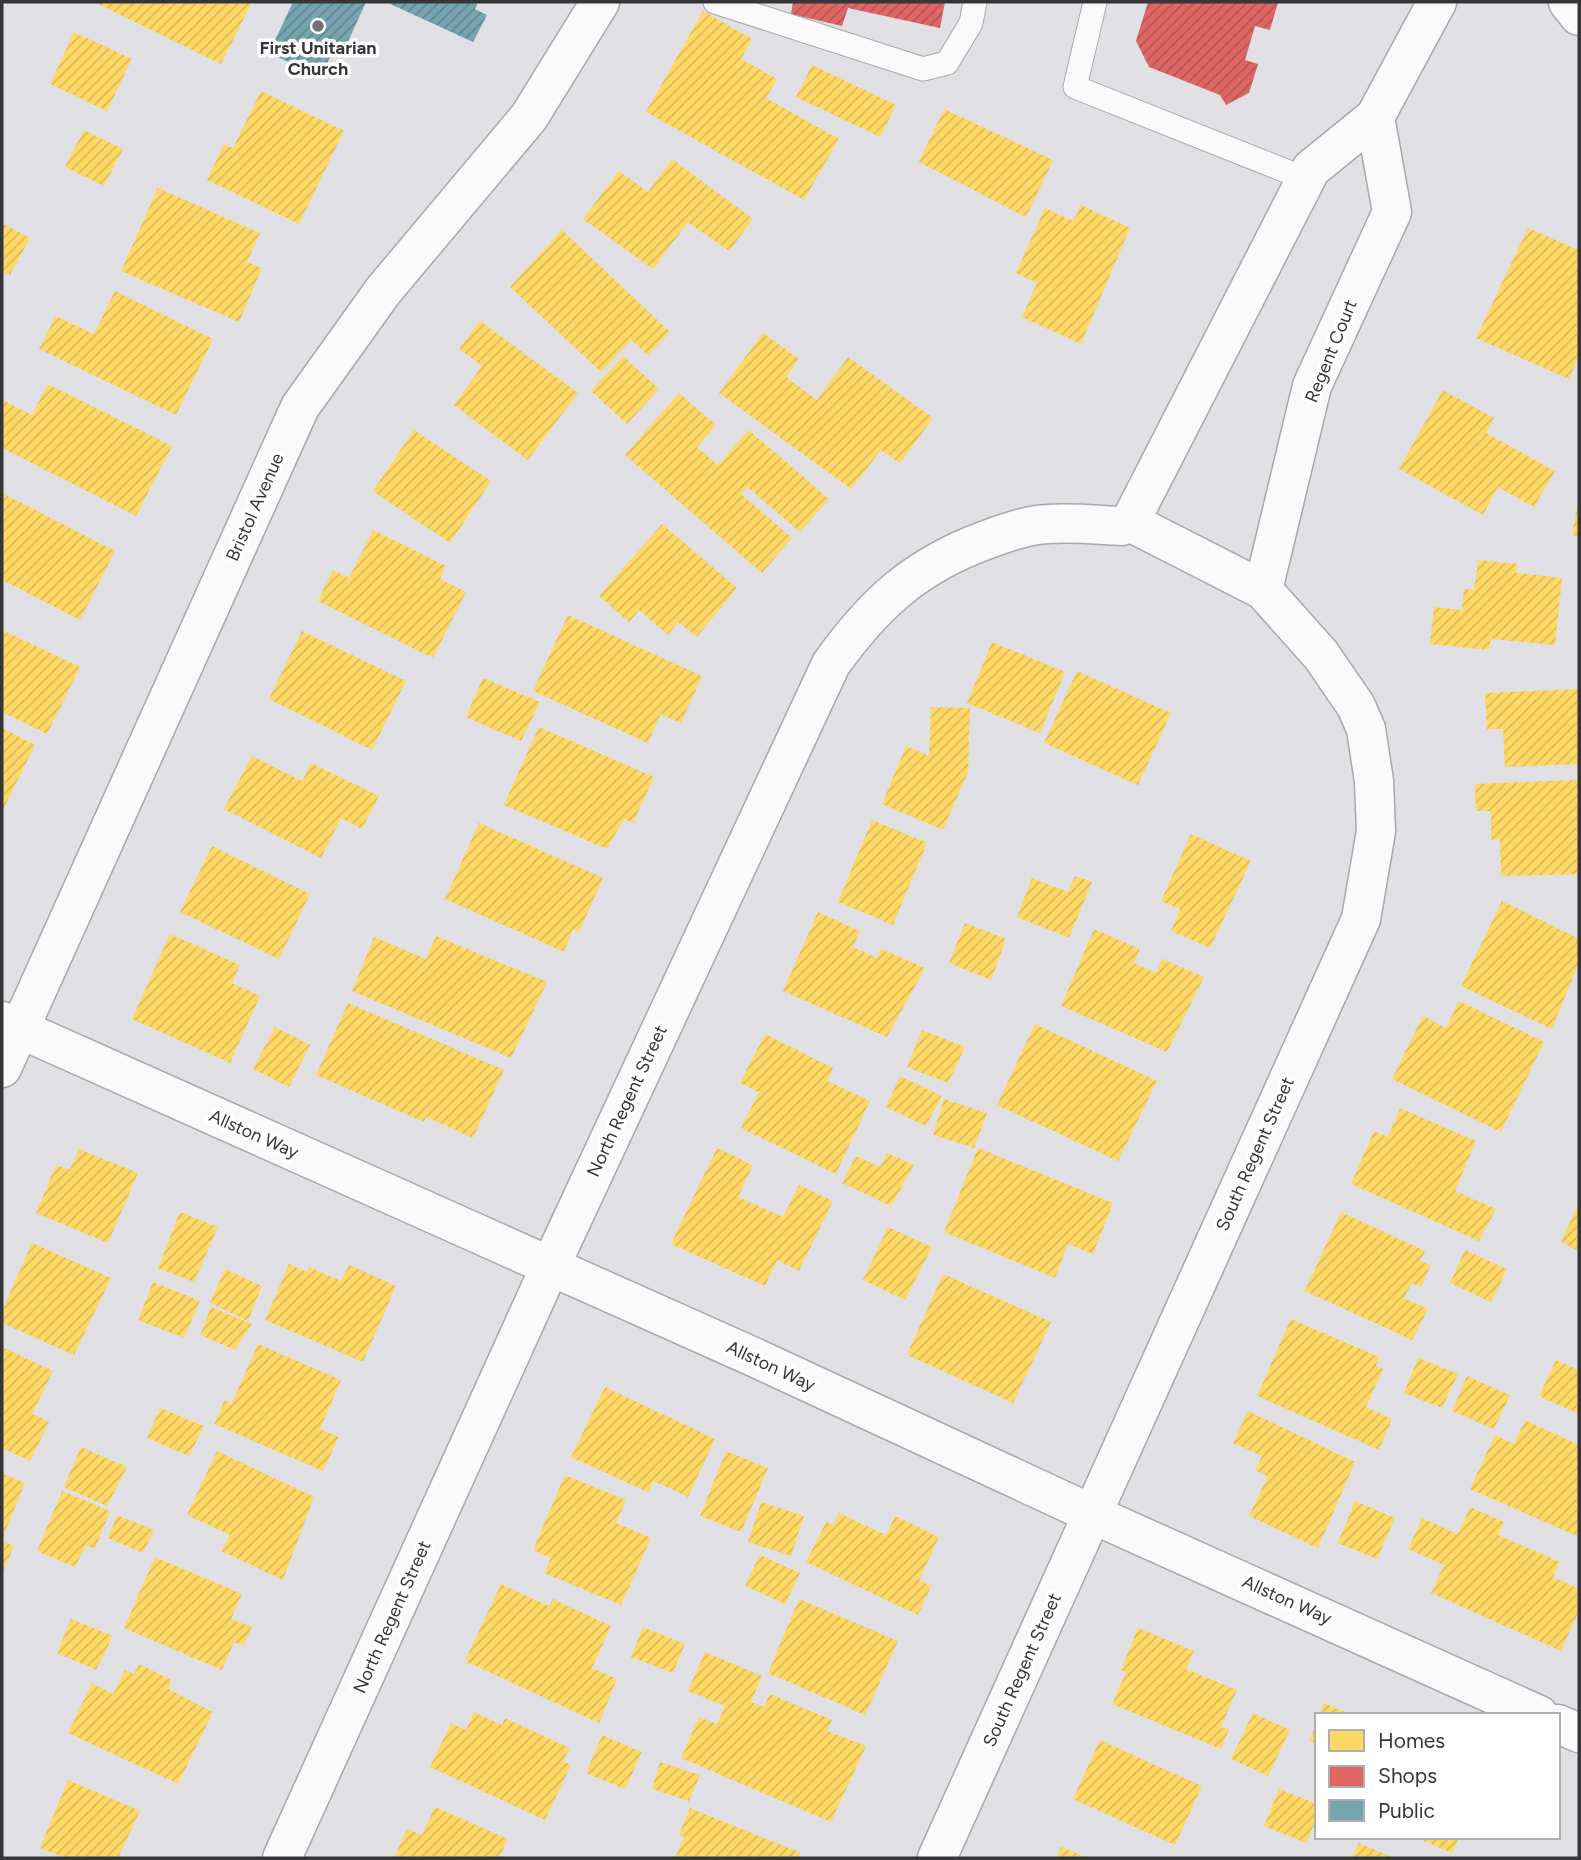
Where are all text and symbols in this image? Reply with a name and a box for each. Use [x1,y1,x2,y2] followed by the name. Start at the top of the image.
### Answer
[310,18,326,34] marker: First Unitarian Church
[259,37,377,80] place label: First Unitarian Church
[1300,296,1362,406] street label: Regent Court
[221,449,289,565] street label: Bristol Avenue
[582,1021,672,1180] street label: North Regent Street
[1211,1074,1299,1234] street label: South Regent Street
[206,1105,302,1164] street label: Allston Way
[723,1336,819,1396] street label: Allston Way
[348,1537,436,1697] street label: North Regent Street
[1239,1571,1335,1630] street label: Allston Way
[978,1590,1066,1750] street label: South Regent Street
[1315,1713,1560,1839] legend
[1378,1728,1445,1753] text: Homes
[1378,1763,1437,1788] text: Shops
[1378,1798,1435,1823] text: Public

